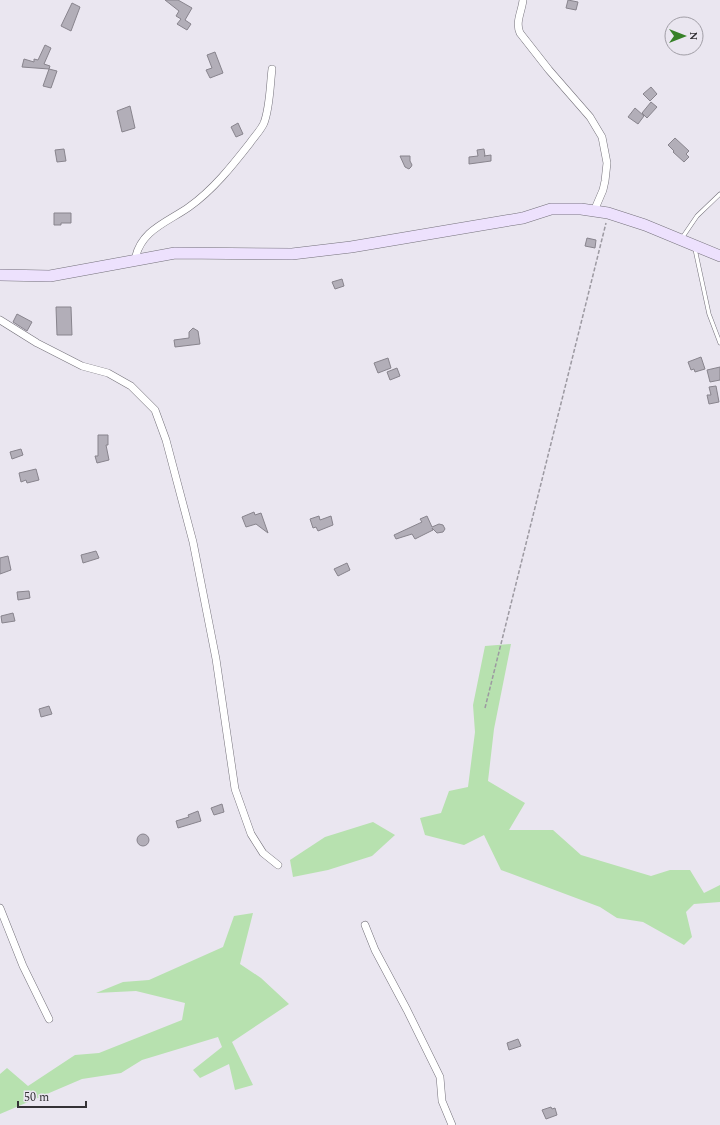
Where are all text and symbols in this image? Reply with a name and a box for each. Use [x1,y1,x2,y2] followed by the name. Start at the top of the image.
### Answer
[664,16,704,56] north arrow
[685,32,702,41] text: N
[18,1083,86,1109] scale bar
[24,1088,49,1107] text: 50 m

